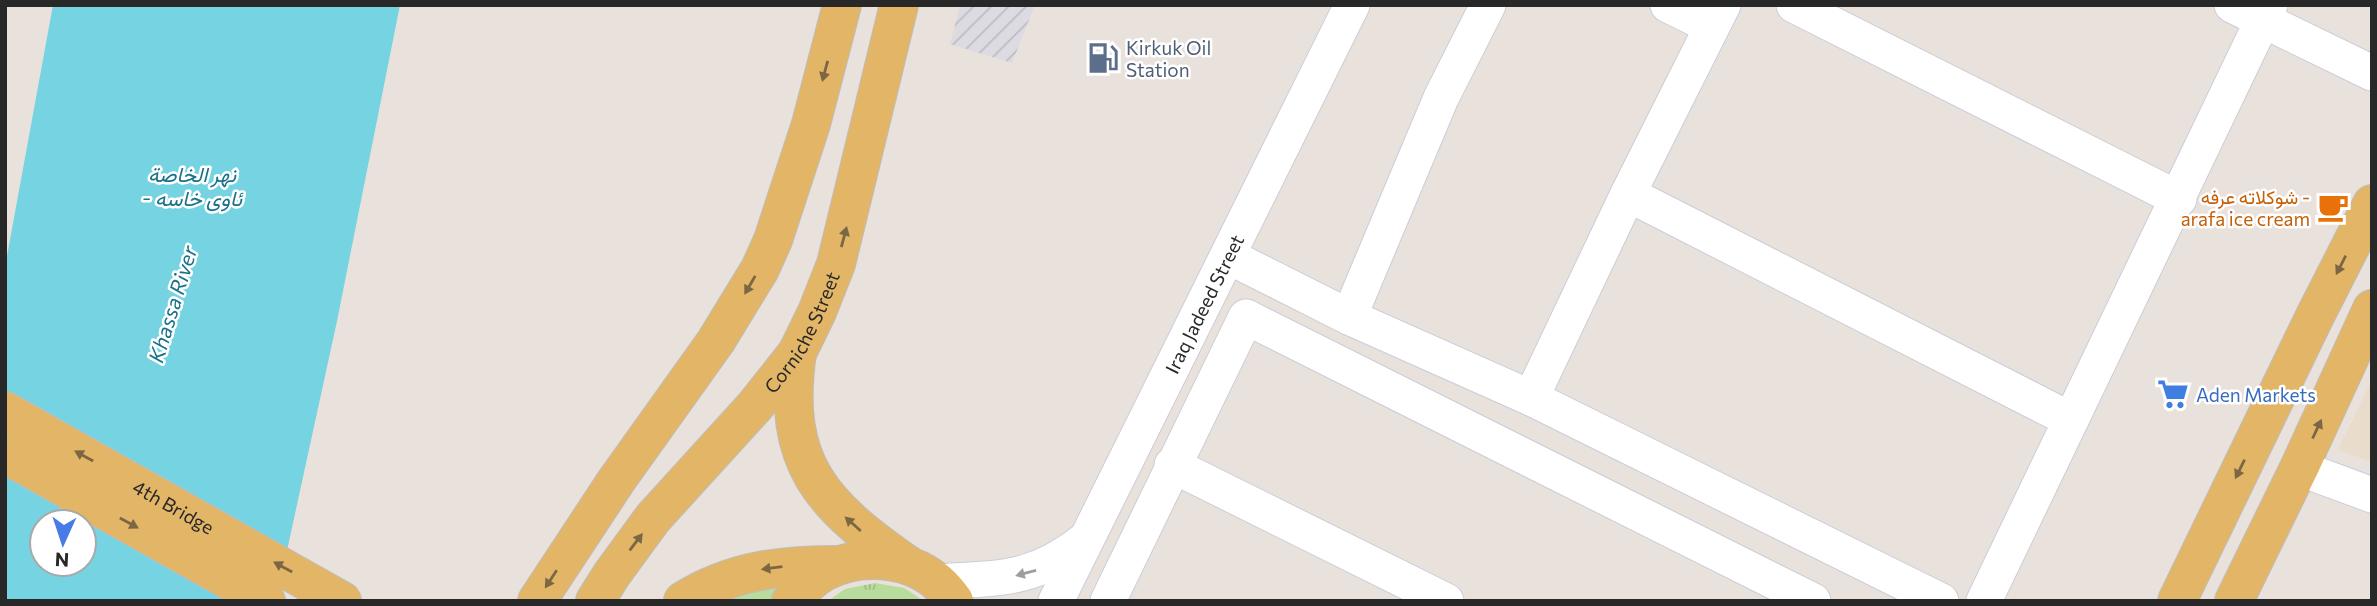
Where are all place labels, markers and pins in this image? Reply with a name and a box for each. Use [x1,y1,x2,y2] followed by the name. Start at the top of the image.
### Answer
[1126,36,1211,81] place label: Kirkuk Oil Station
[1086,41,1120,75] fuel station icon: Kirkuk Oil Station
[2181,185,2310,230] place label: شوكلاته عرفه - arafa ice cream
[2316,190,2350,224] cafe icon: شوكلاته عرفه - arafa ice cream
[2156,377,2190,411] supermarket icon: Aden Markets
[2196,383,2316,406] place label: Aden Markets

